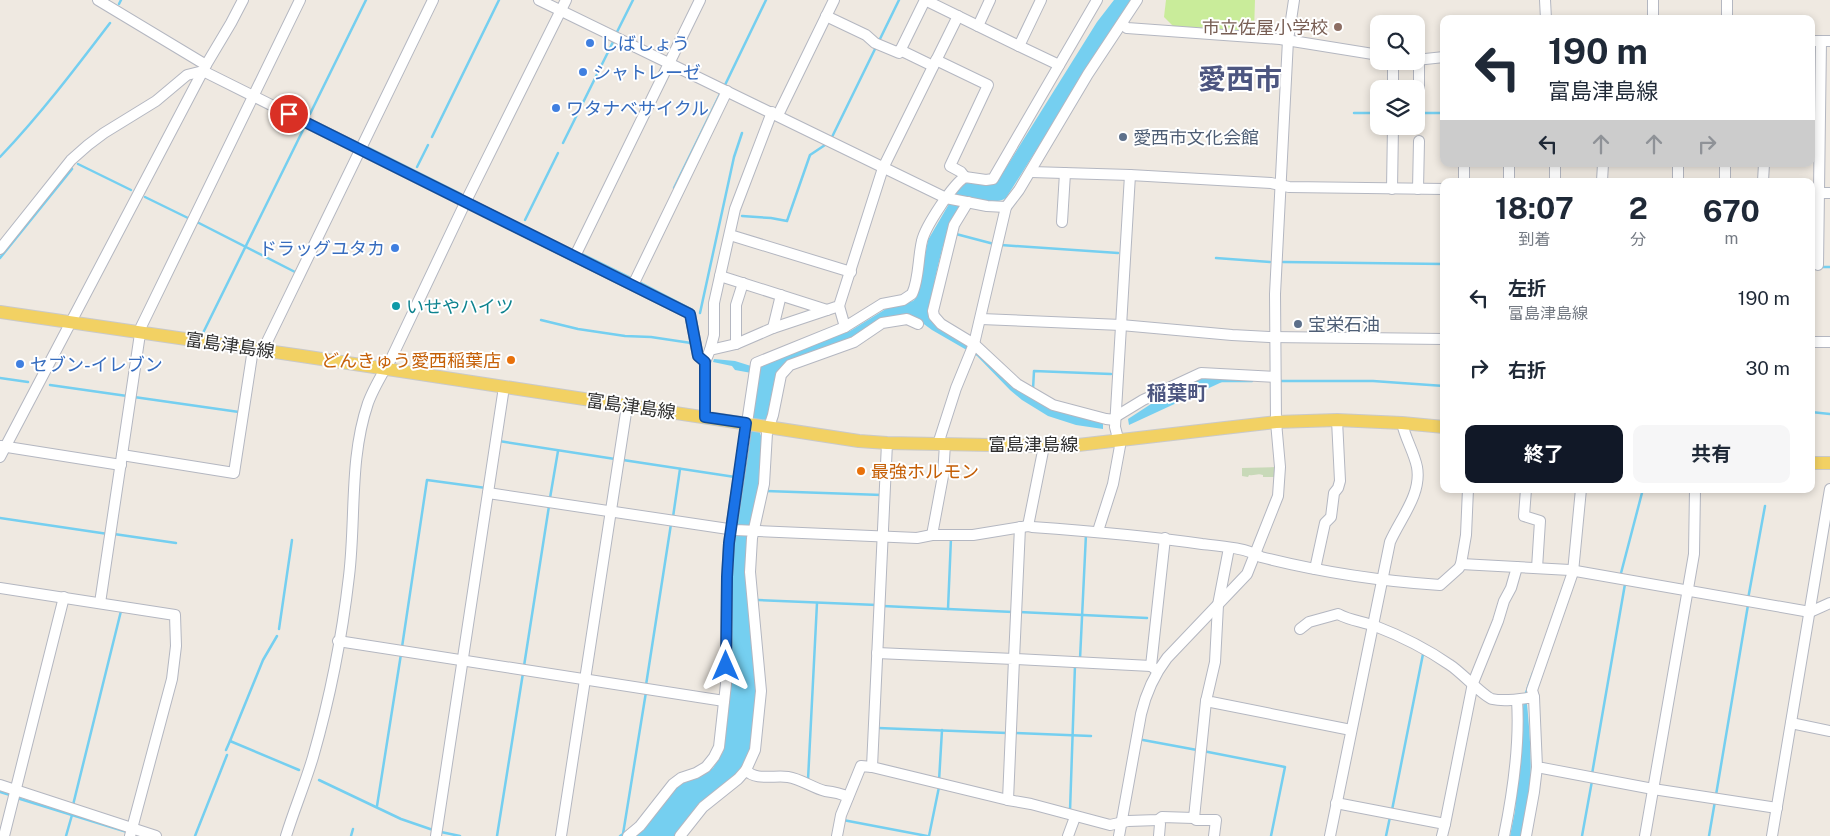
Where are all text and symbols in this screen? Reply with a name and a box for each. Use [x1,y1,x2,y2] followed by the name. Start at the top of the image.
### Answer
[1370,15,1425,135] map controls
[1370,15,1425,70] button: search
[1202,17,1328,38] place label: 市立佐屋小学校
[1332,21,1344,33] marker: 市立佐屋小学校
[1548,31,1648,72] text: 190 m
[600,33,690,54] place label: しばしょう
[1465,35,1530,100] icon: left
[584,37,596,49] marker: しばしょう
[593,62,701,83] place label: シャトレーゼ
[1198,62,1282,95] district label: 愛西市
[577,66,589,78] marker: シャトレーゼ
[1548,78,1658,104] text: 富島津島線
[1370,80,1425,135] button: layers
[268,93,310,135] pin
[566,98,709,119] place label: ワタナベサイクル
[275,100,303,128] icon: arrive
[550,102,562,114] marker: ワタナベサイクル
[1133,127,1259,148] place label: 愛西市文化会館
[1534,130,1562,158] icon: left
[1587,130,1615,158] icon: ahead
[1640,130,1668,158] icon: ahead
[1693,130,1721,158] icon: right
[1117,131,1129,143] marker: 愛西市文化会館
[1495,190,1574,226] text: 18:07
[1629,190,1648,226] text: 2
[1703,193,1760,229] text: 670
[1724,229,1738,248] text: m
[1518,230,1550,249] text: 到着
[1630,230,1646,249] text: 分
[259,238,385,259] place label: ドラッグユタカ
[389,242,401,254] marker: ドラッグユタカ
[1508,277,1546,299] text: 左折
[1465,284,1493,312] icon: left
[1738,287,1790,309] text: 190 m
[406,296,514,317] place label: いせやハイツ
[390,300,402,312] marker: いせやハイツ
[1508,304,1588,323] text: 富島津島線
[1308,314,1380,335] place label: 宝栄石油
[1292,318,1304,330] marker: 宝栄石油
[184,328,276,362] street label: 富島津島線
[321,350,501,371] place label: どんきゅう愛西稲葉店
[30,354,163,375] place label: セブン-イレブン
[505,354,517,366] marker: どんきゅう愛西稲葉店
[1465,354,1493,382] icon: right
[1745,357,1790,379] text: 30 m
[14,358,26,370] marker: セブン-イレブン
[1508,359,1546,381] text: 右折
[1147,381,1207,405] district label: 稲葉町
[585,389,677,423] street label: 富島津島線
[1465,425,1623,483] button: 終了
[1633,425,1790,483] button: 共有
[988,434,1078,455] street label: 富島津島線
[871,461,979,482] place label: 最強ホルモン
[855,465,867,477] marker: 最強ホルモン
[699,639,751,691] position arrow

